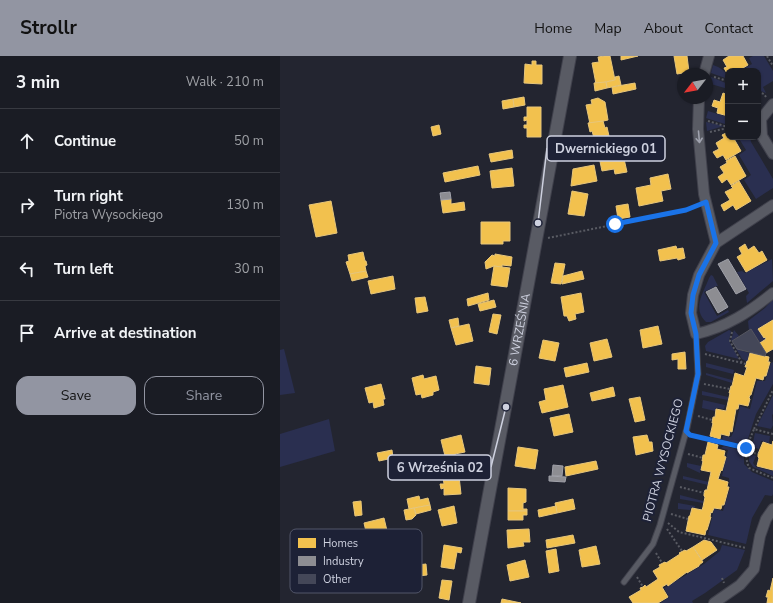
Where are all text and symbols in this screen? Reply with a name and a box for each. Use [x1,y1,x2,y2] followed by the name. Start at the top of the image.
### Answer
[20,15,77,41] text: Strollr
[534,19,572,38] text: Home
[594,19,622,38] text: Map
[644,19,683,38] text: About
[705,19,753,38] text: Contact
[677,68,713,104] north arrow
[725,68,761,140] map controls
[725,68,761,104] button: +
[16,71,60,94] text: 3 min
[186,73,264,91] text: Walk · 210 m
[725,104,761,140] button: −
[16,130,38,152] icon: ahead
[695,130,702,143] one-way arrow
[54,131,116,151] text: Continue
[234,132,264,150] text: 50 m
[547,136,665,161] callout: Dwernickiego 01
[555,140,657,158] text: Dwernickiego 01
[54,186,123,206] text: Turn right
[16,194,38,216] icon: right
[226,196,264,214] text: 130 m
[54,206,163,224] text: Piotra Wysockiego
[606,215,624,233] route start
[16,258,38,280] icon: left
[54,259,113,279] text: Turn left
[234,260,264,278] text: 30 m
[505,292,534,367] street label: 6 WRZEŚNIA
[16,322,38,344] icon: arrive
[54,323,197,343] text: Arrive at destination
[16,376,136,415] button: Save
[144,376,264,415] button: Share
[639,397,687,523] street label: PIOTRA WYSOCKIEGO
[737,439,755,457] route end
[388,455,491,480] callout: 6 Września 02
[397,459,484,477] text: 6 Września 02
[290,529,422,593] legend
[323,536,358,551] text: Homes
[323,554,364,569] text: Industry
[323,572,351,587] text: Other

